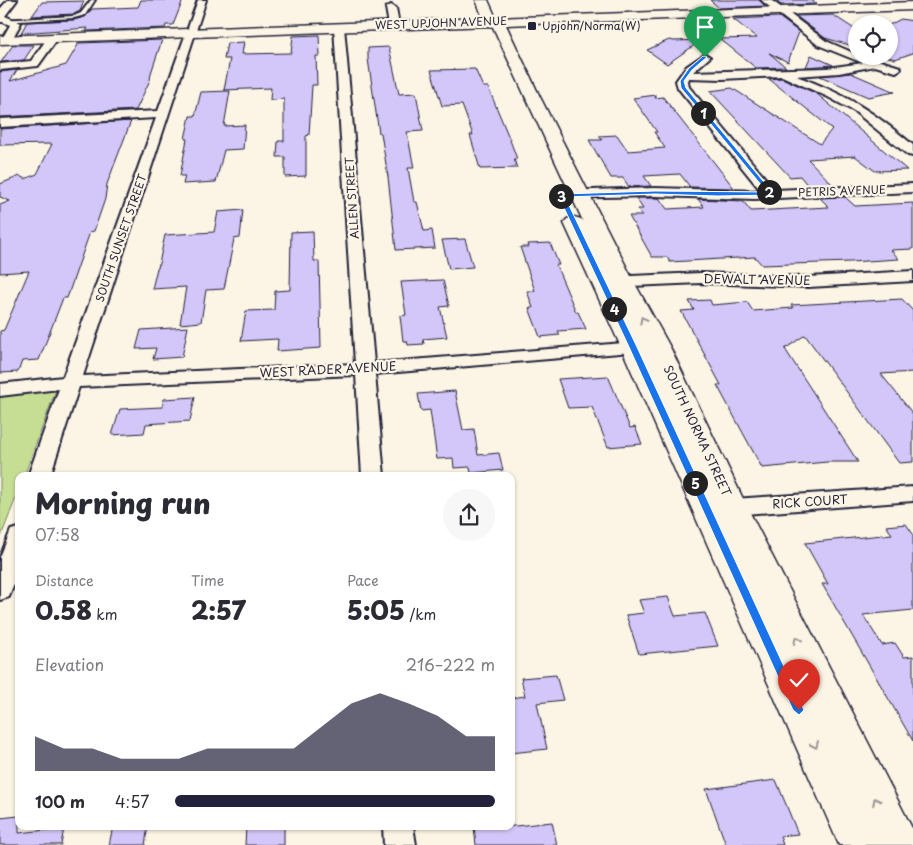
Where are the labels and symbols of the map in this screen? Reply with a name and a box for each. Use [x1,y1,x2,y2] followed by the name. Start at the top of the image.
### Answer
[684,6,726,57] pin
[375,12,507,33] street label: WEST UPJOHN AVENUE
[542,17,641,34] place label: Upjohn/Norma(W)
[526,20,538,32] marker: Upjohn/Norma(W)
[690,100,716,126] pin: 1
[340,156,363,240] street label: ALLEN STREET
[91,171,151,304] street label: SOUTH SUNSET STREET
[756,180,782,204] pin: 2
[798,180,886,201] street label: PETRIS AVENUE
[548,184,574,208] pin: 3
[703,269,811,289] street label: DEWALT AVENUE
[602,296,626,322] pin: 4
[639,316,649,325] one-way arrow
[259,356,397,382] street label: WEST RADER AVENUE
[660,362,737,500] street label: SOUTH NORMA STREET
[682,470,708,496] pin: 5
[772,489,849,513] street label: RICK COURT
[793,636,803,645] one-way arrow
[778,659,820,710] pin
[808,740,818,749] one-way arrow
[872,797,882,806] one-way arrow

